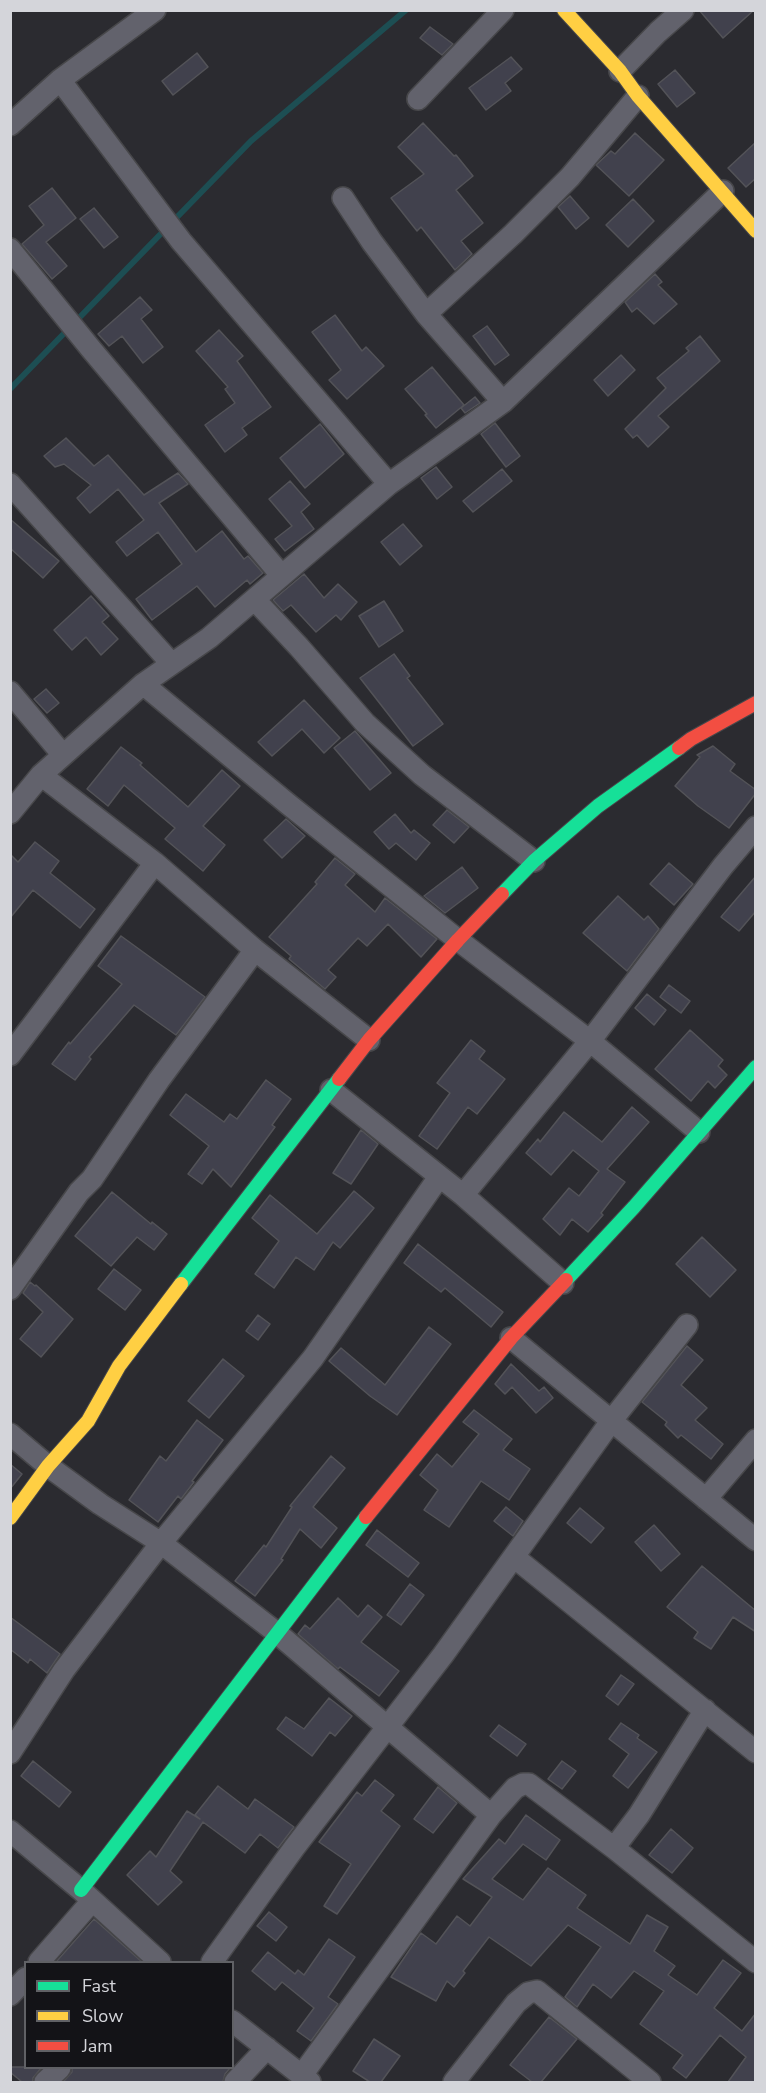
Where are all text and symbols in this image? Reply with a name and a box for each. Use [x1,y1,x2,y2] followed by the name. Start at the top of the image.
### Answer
[24,1961,234,2069] legend
[82,1974,116,1998] text: Fast
[82,2004,123,2028] text: Slow
[82,2034,113,2058] text: Jam

